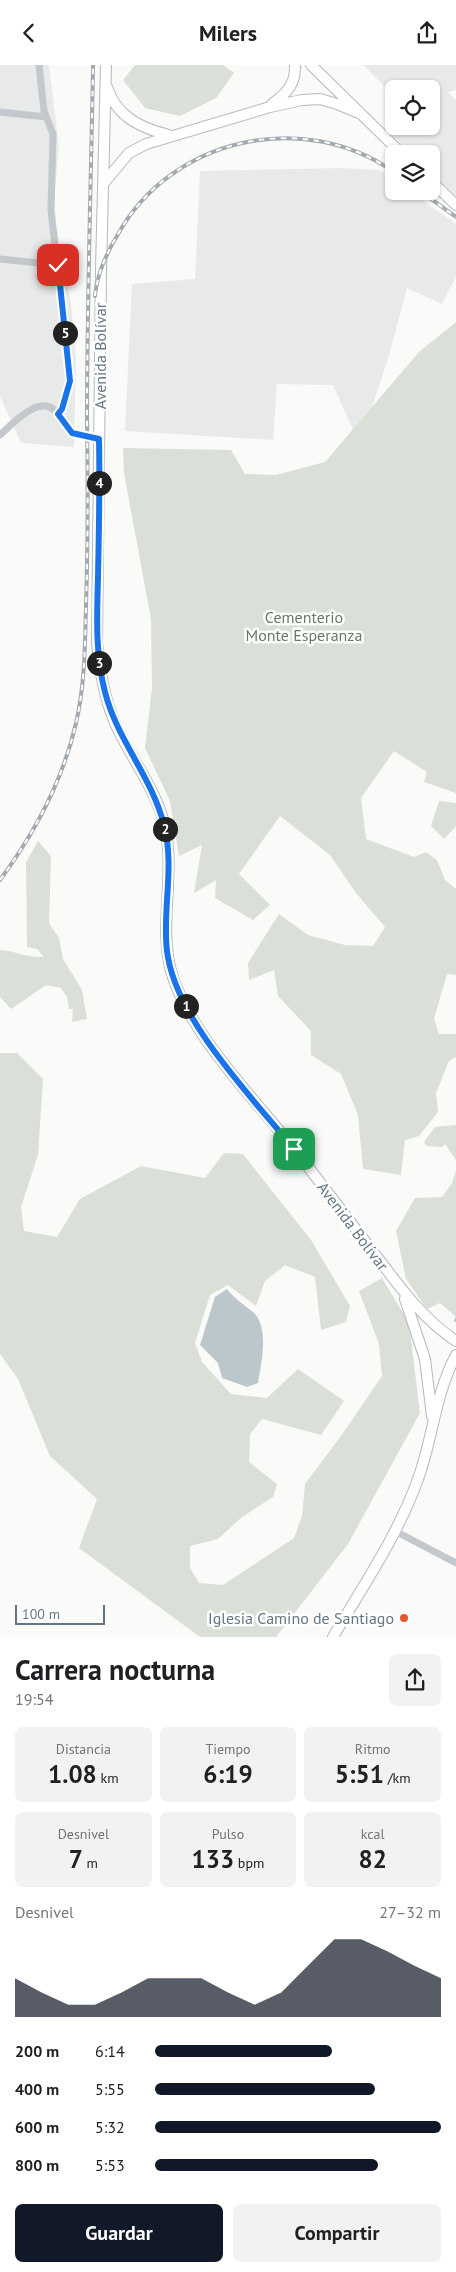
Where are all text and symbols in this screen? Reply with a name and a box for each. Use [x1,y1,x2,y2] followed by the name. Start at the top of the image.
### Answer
[15,19,43,47] icon: back
[199,19,257,47] text: Milers
[413,19,441,47] icon: share
[385,80,440,200] map controls
[385,80,440,135] button: locate
[385,145,440,200] button: layers
[37,244,79,286] pin
[44,251,72,279] icon: check
[90,302,110,409] street label: Avenida Bolívar
[52,321,78,345] pin: 5
[62,324,69,342] text: 5
[86,471,112,495] pin: 4
[96,474,103,492] text: 4
[246,607,362,645] park label: Cementerio Monte Esperanza
[86,651,112,675] pin: 3
[96,654,103,672] text: 3
[152,817,178,841] pin: 2
[162,820,169,838] text: 2
[174,993,198,1019] pin: 1
[183,997,190,1015] text: 1
[273,1128,315,1170] pin
[280,1135,308,1163] icon: arrive
[313,1178,393,1275] street label: Avenida Bolívar
[15,1602,105,1625] scale bar
[22,1605,60,1623] text: 100 m
[208,1608,394,1628] place label: Iglesia Camino de Santiago
[398,1612,410,1624] marker: Iglesia Camino de Santiago
[15,1651,215,1688] text: Carrera nocturna
[389,1654,441,1706] button: share
[15,1689,53,1709] text: 19:54
[56,1740,111,1758] text: Distancia
[205,1740,251,1758] text: Tiempo
[355,1740,391,1758] text: Ritmo
[48,1758,97,1790] text: 1.08
[203,1758,253,1790] text: 6:19
[335,1758,384,1790] text: 5:51
[97,1769,119,1787] text: km
[384,1769,411,1787] text: /km
[58,1825,109,1843] text: Desnivel
[212,1825,244,1843] text: Pulso
[361,1825,385,1843] text: kcal
[69,1843,83,1875] text: 7
[192,1843,234,1875] text: 133
[358,1843,387,1875] text: 82
[83,1854,98,1872] text: m
[234,1854,264,1872] text: bpm
[15,1902,74,1922] text: Desnivel
[379,1902,441,1922] text: 27–32 m
[15,2041,59,2061] text: 200 m
[95,2041,125,2061] text: 6:14
[15,2079,59,2099] text: 400 m
[95,2079,125,2099] text: 5:55
[15,2117,59,2137] text: 600 m
[95,2117,125,2137] text: 5:32
[15,2155,59,2175] text: 800 m
[95,2155,125,2175] text: 5:53
[15,2204,223,2262] button: Guardar
[233,2204,441,2262] button: Compartir

